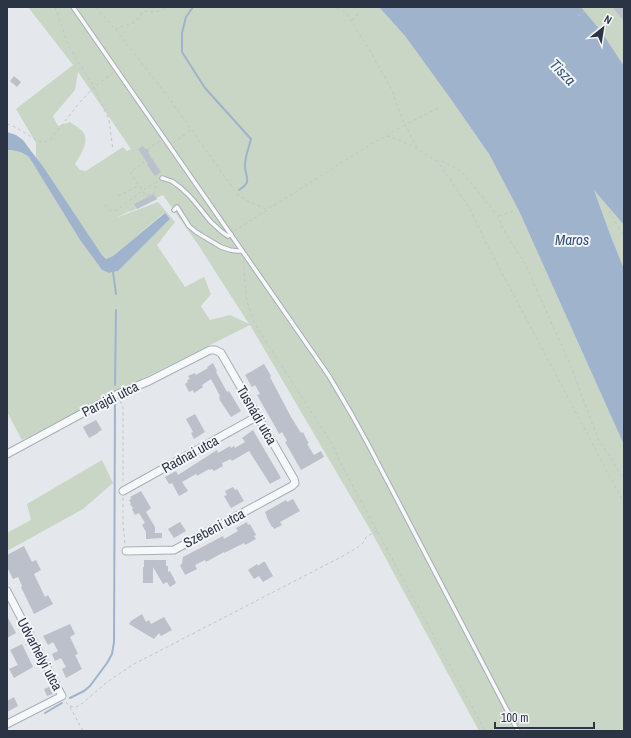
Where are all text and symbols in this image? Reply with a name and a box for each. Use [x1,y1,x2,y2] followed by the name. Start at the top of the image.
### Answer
[583,8,623,48] north arrow
[602,12,614,27] text: N
[545,54,581,90] water label: Tisza
[555,229,589,250] water label: Maros
[79,377,142,421] street label: Parajdi utca
[233,382,281,448] street label: Tusnádi utca
[159,431,222,477] street label: Radnai utca
[180,504,248,552] street label: Szebeni utca
[13,615,67,694] street label: Udvarhelyi utca
[495,704,594,730] scale bar
[501,710,528,726] text: 100 m

